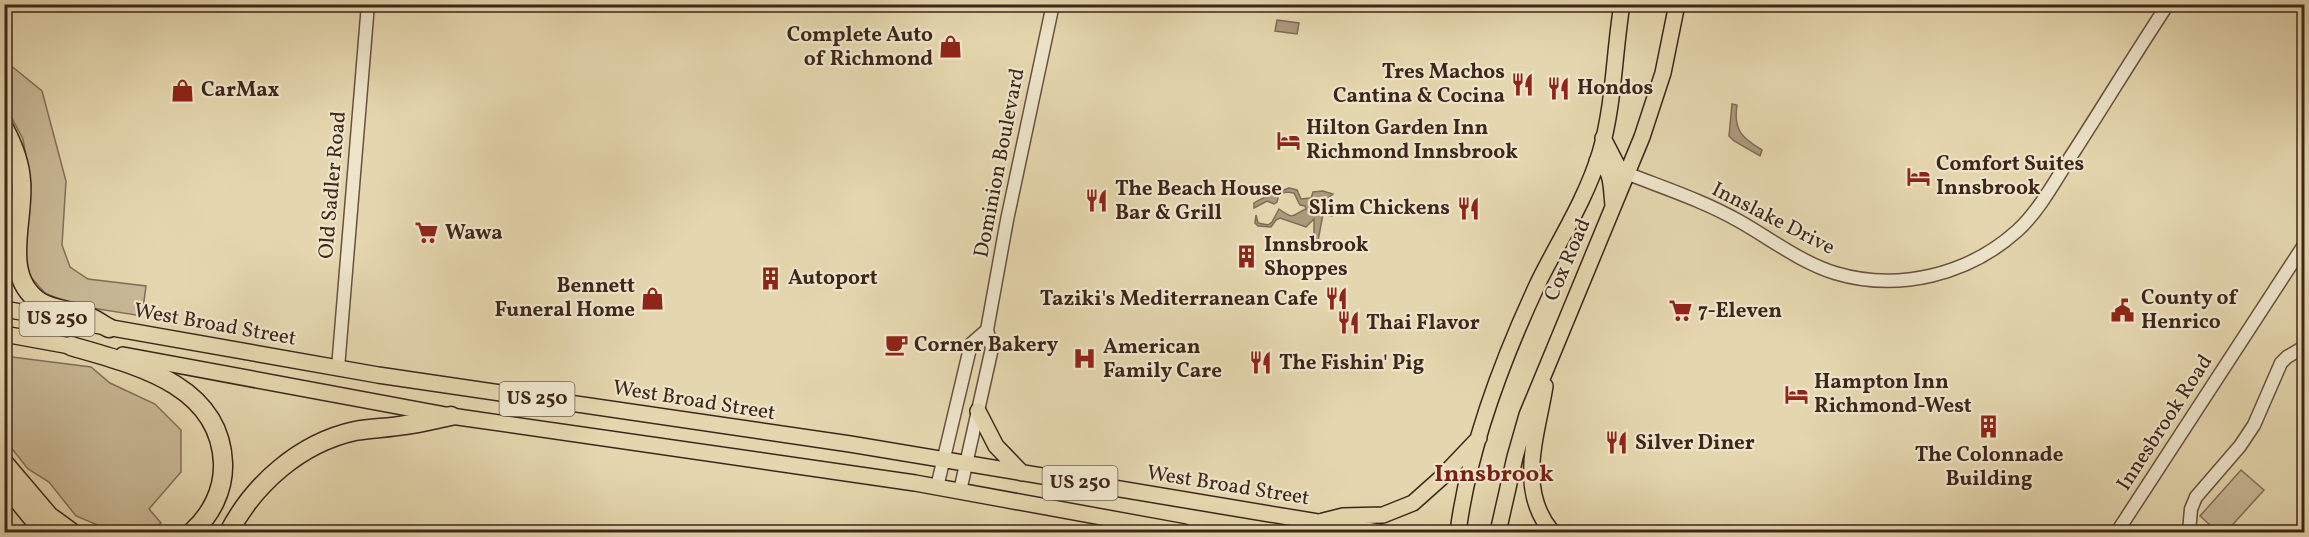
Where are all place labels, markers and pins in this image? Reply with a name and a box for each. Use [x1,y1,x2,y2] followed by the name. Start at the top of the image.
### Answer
[787,21,933,74] place label: Complete Auto of Richmond
[938,34,964,60] shop icon: Complete Auto of Richmond
[1333,58,1505,111] place label: Tres Machos Cantina & Cocina
[1510,71,1536,97] restaurant icon: Tres Machos Cantina & Cocina
[1577,74,1653,103] place label: Hondos
[1546,75,1572,101] restaurant icon: Hondos
[201,76,280,105] place label: CarMax
[170,77,196,103] shop icon: CarMax
[1306,114,1518,167] place label: Hilton Garden Inn Richmond Innsbrook
[1275,127,1301,153] hotel icon: Hilton Garden Inn Richmond Innsbrook
[1936,150,2084,203] place label: Comfort Suites Innsbrook
[1905,163,1931,189] hotel icon: Comfort Suites Innsbrook
[1115,175,1282,228] place label: The Beach House Bar & Grill
[1084,188,1110,214] restaurant icon: The Beach House Bar & Grill
[1309,194,1450,223] place label: Slim Chickens
[1455,195,1481,221] restaurant icon: Slim Chickens
[445,219,503,248] place label: Wawa
[414,220,440,246] supermarket icon: Wawa
[1264,231,1369,284] place label: Innsbrook Shoppes
[1233,244,1259,270] building icon: Innsbrook Shoppes
[788,264,878,293] place label: Autoport
[757,265,783,291] building icon: Autoport
[495,272,635,325] place label: Bennett Funeral Home
[2141,284,2239,337] place label: County of Henrico
[640,285,666,311] shop icon: Bennett Funeral Home
[1040,285,1318,314] place label: Taziki's Mediterranean Cafe
[1323,286,1349,312] restaurant icon: Taziki's Mediterranean Cafe
[1698,297,1782,326] place label: 7-Eleven
[2110,297,2136,323] public building icon: County of Henrico
[1667,298,1693,324] supermarket icon: 7-Eleven
[1366,309,1480,338] place label: Thai Flavor
[1335,310,1361,336] restaurant icon: Thai Flavor
[914,331,1058,360] place label: Corner Bakery
[883,332,909,358] cafe icon: Corner Bakery
[1103,333,1222,386] place label: American Family Care
[1072,346,1098,372] hospital icon: American Family Care
[1279,349,1424,378] place label: The Fishin' Pig
[1248,350,1274,376] restaurant icon: The Fishin' Pig
[1814,368,1972,421] place label: Hampton Inn Richmond-West
[1783,381,1809,407] hotel icon: Hampton Inn Richmond-West
[1976,414,2002,440] building icon: The Colonnade Building
[1635,429,1755,458] place label: Silver Diner
[1604,430,1630,456] restaurant icon: Silver Diner
[1915,441,2063,494] place label: The Colonnade Building

